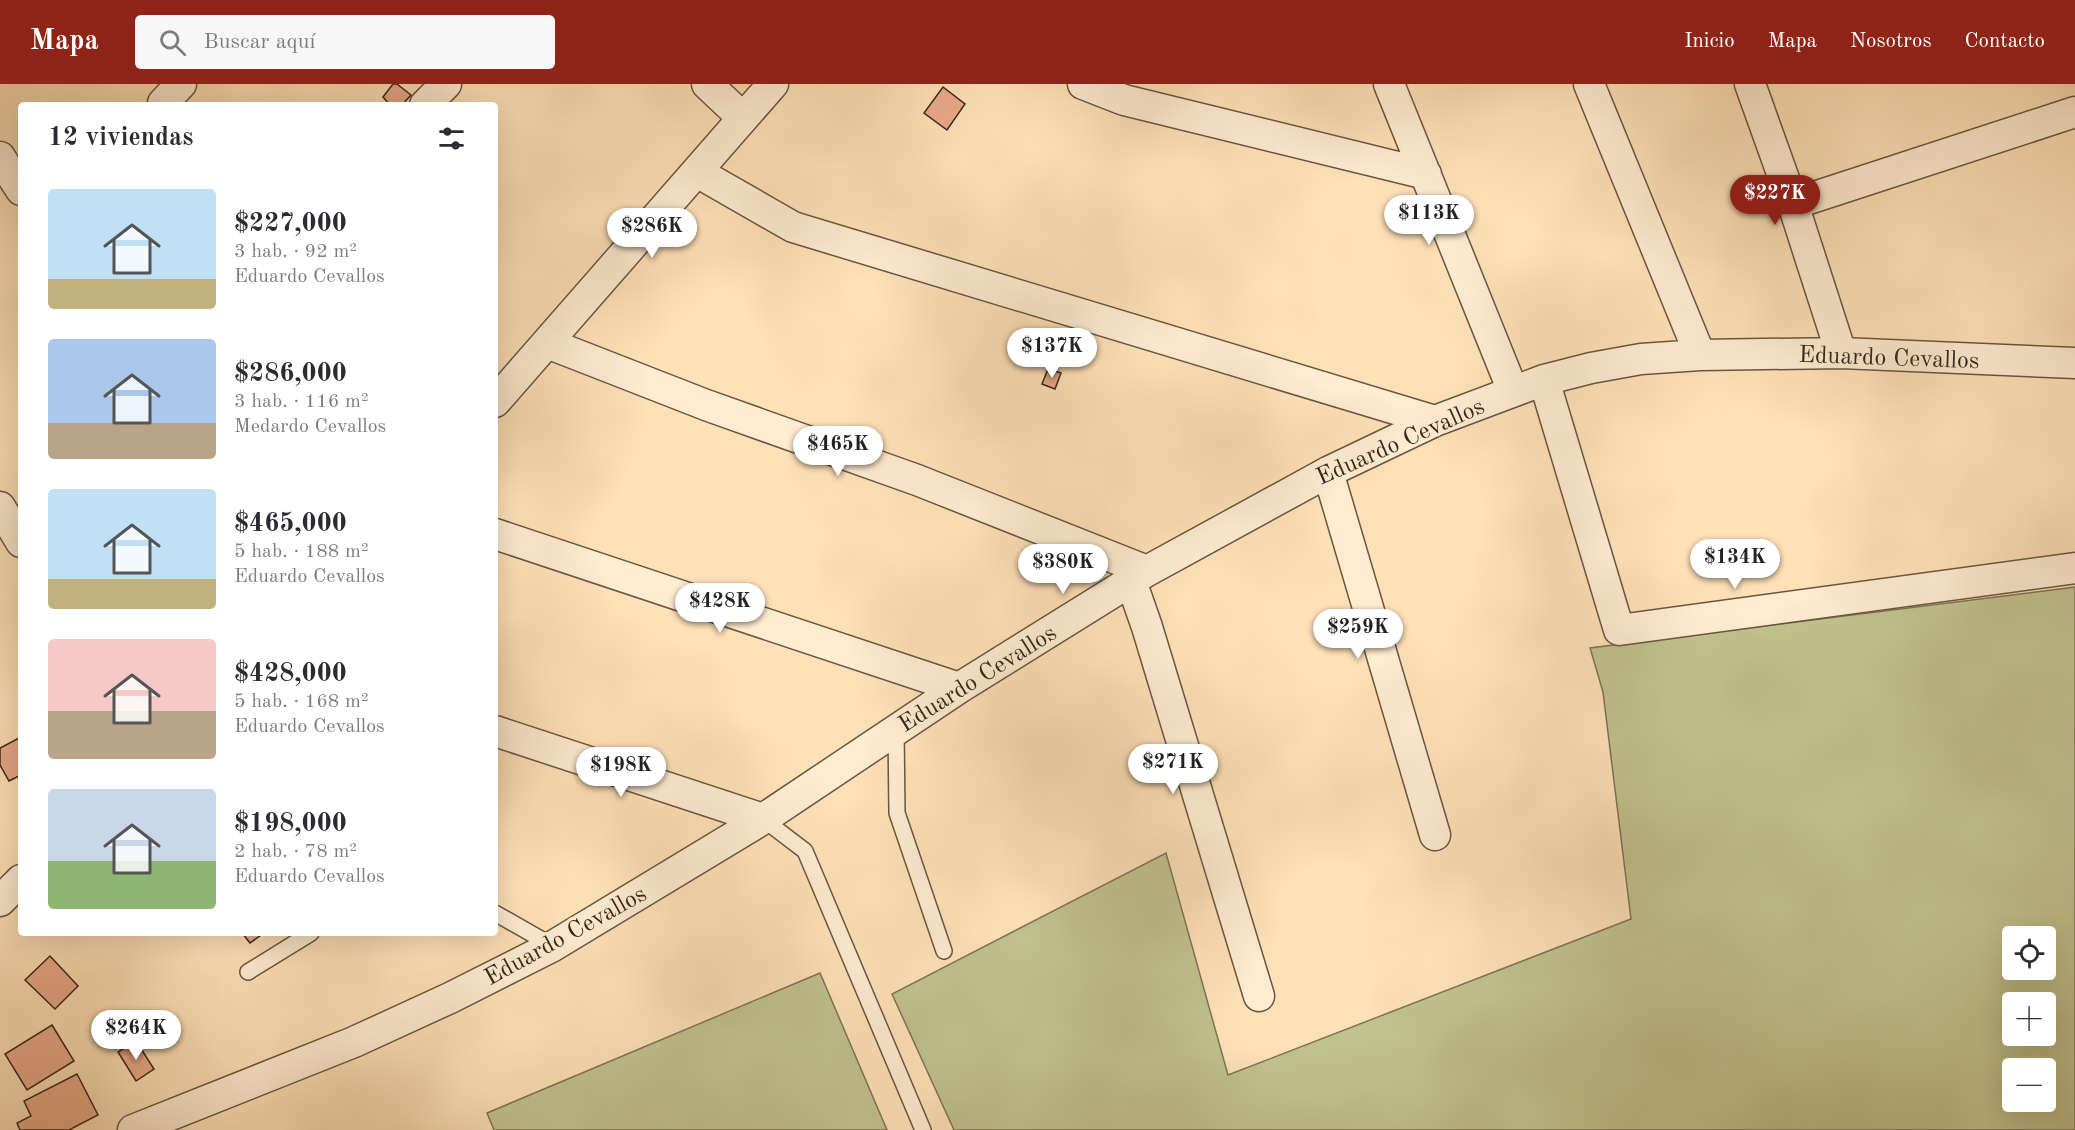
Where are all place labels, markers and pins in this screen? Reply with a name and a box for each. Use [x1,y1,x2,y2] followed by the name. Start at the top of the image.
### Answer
[1733,175,1817,226] pin: $227K
[1387,195,1471,246] pin: $113K
[610,208,694,259] pin: $286K
[1010,328,1094,379] pin: $137K
[796,426,880,477] pin: $465K
[1693,539,1777,590] pin: $134K
[1021,544,1105,595] pin: $380K
[678,583,762,634] pin: $428K
[1316,609,1400,660] pin: $259K
[1131,744,1215,795] pin: $271K
[579,747,663,798] pin: $198K
[94,1010,178,1061] pin: $264K

